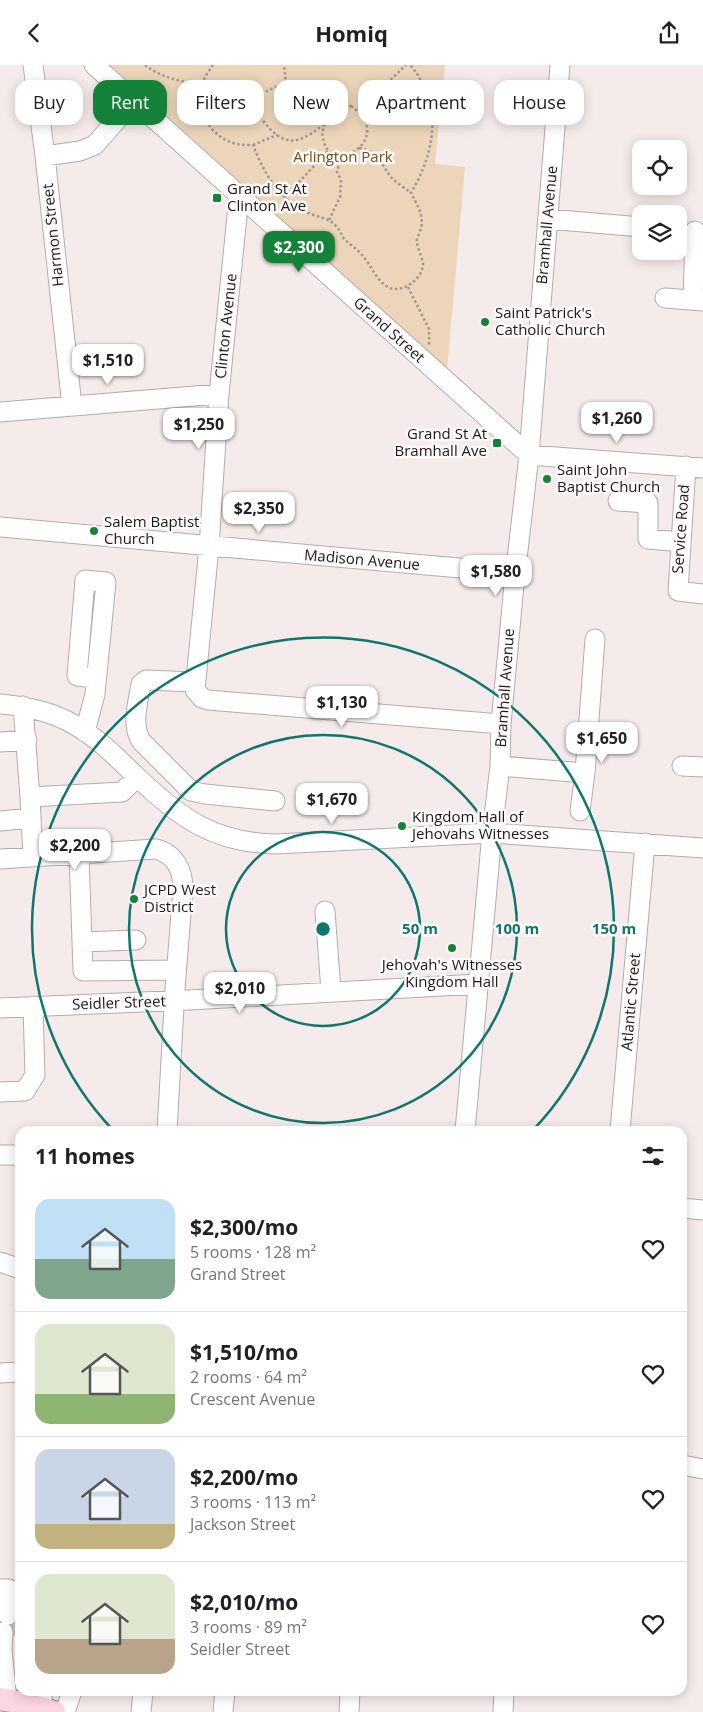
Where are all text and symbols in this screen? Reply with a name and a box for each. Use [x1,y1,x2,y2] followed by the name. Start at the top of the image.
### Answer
[315,18,388,48] text: Homiq
[20,19,48,47] icon: back
[655,19,683,47] icon: share
[15,80,83,125] chip: Buy
[93,80,167,125] chip: Rent
[177,80,264,125] chip: Filters
[274,80,348,125] chip: New
[358,80,484,125] chip: Apartment
[494,80,584,125] chip: House
[632,140,687,260] map controls
[632,140,687,195] button: locate
[293,146,393,166] park label: Arlington Park
[531,165,561,285] street label: Bramhall Avenue
[227,178,307,215] place label: Grand St At Clinton Ave
[37,183,67,288] street label: Harmon Street
[211,192,223,204] marker: Grand St At Clinton Ave
[632,205,687,260] button: layers
[258,231,340,273] pin: $2,300
[274,236,324,258] text: $2,300
[210,272,240,380] street label: Clinton Avenue
[350,292,430,367] street label: Grand Street
[495,302,605,339] place label: Saint Patrick's Catholic Church
[479,316,491,328] marker: Saint Patrick's Catholic Church
[67,343,149,386] pin: $1,510
[83,349,133,371] text: $1,510
[576,401,658,444] pin: $1,260
[158,407,240,450] pin: $1,250
[592,407,642,429] text: $1,260
[174,413,224,435] text: $1,250
[395,423,487,460] place label: Grand St At Bramhall Ave
[491,437,503,449] marker: Grand St At Bramhall Ave
[557,459,660,496] place label: Saint John Baptist Church
[541,473,553,485] marker: Saint John Baptist Church
[667,484,693,574] street label: Service Road
[218,491,300,534] pin: $2,350
[234,497,284,519] text: $2,350
[104,511,199,548] place label: Salem Baptist Church
[88,525,100,537] marker: Salem Baptist Church
[303,544,421,574] street label: Madison Avenue
[455,555,537,597] pin: $1,580
[471,560,521,582] text: $1,580
[490,628,518,748] street label: Bramhall Avenue
[301,685,383,728] pin: $1,130
[317,691,367,713] text: $1,130
[561,721,643,764] pin: $1,650
[577,727,627,749] text: $1,650
[291,783,373,825] pin: $1,670
[307,788,357,810] text: $1,670
[410,806,549,843] place label: Kingdom Hall of Jehovahs Witnesses
[396,820,408,832] marker: Kingdom Hall of Jehovahs Witnesses
[34,829,116,871] pin: $2,200
[50,834,100,856] text: $2,200
[142,879,216,916] place label: JCPD West District
[128,893,140,905] marker: JCPD West District
[402,918,438,938] text: 50 m
[495,918,539,938] text: 100 m
[592,918,636,938] text: 150 m
[314,920,332,938] centre of rings
[446,942,458,954] marker: Jehovah's Witnesses Kingdom Hall
[616,952,644,1052] street label: Atlantic Street
[380,954,522,991] place label: Jehovah's Witnesses Kingdom Hall
[199,971,281,1014] pin: $2,010
[215,977,265,999] text: $2,010
[72,990,166,1014] street label: Seidler Street
[35,1142,135,1170] text: 11 homes
[639,1142,667,1170] icon: filters
[190,1213,298,1241] text: $2,300/mo
[75,1219,135,1279] icon: home
[639,1235,667,1263] icon: heart
[190,1241,316,1263] text: 5 rooms · 128 m²
[190,1263,286,1285] text: Grand Street
[190,1338,298,1366] text: $1,510/mo
[75,1344,135,1404] icon: home
[639,1360,667,1388] icon: heart
[190,1366,307,1388] text: 2 rooms · 64 m²
[190,1388,315,1410] text: Crescent Avenue
[190,1463,298,1491] text: $2,200/mo
[75,1469,135,1529] icon: home
[639,1485,667,1513] icon: heart
[190,1491,316,1513] text: 3 rooms · 113 m²
[190,1513,295,1535] text: Jackson Street
[190,1588,298,1616] text: $2,010/mo
[75,1594,135,1654] icon: home
[639,1610,667,1638] icon: heart
[190,1616,307,1638] text: 3 rooms · 89 m²
[190,1638,290,1660] text: Seidler Street

